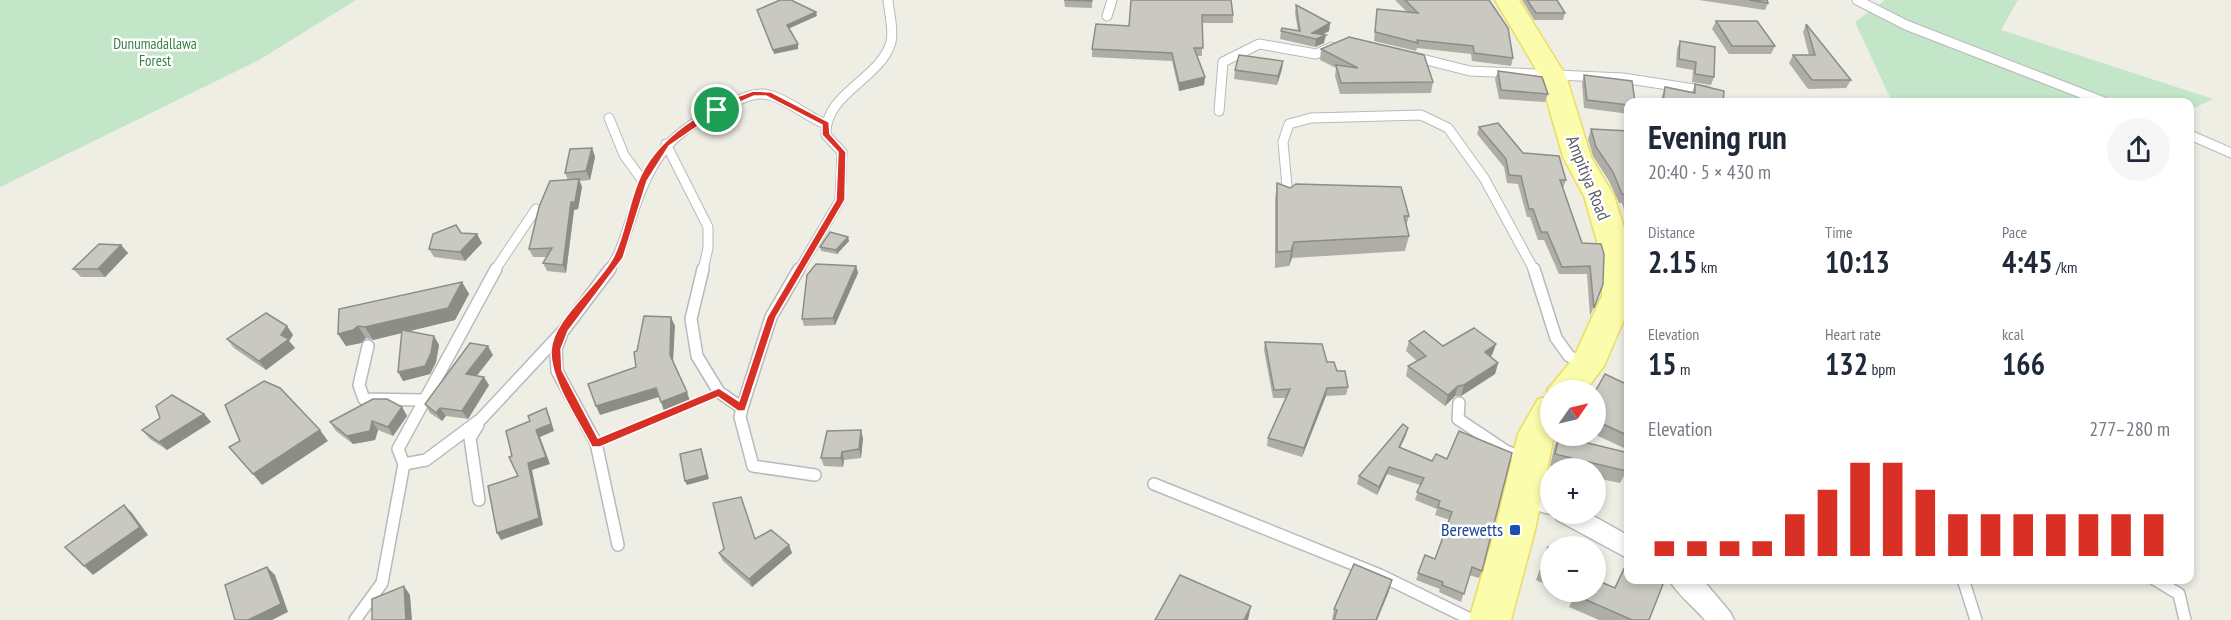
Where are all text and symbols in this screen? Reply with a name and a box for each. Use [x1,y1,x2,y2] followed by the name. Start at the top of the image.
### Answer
[113,34,197,70] park label: Dunumadallawa Forest
[691,84,742,135] pin
[700,93,733,126] icon: arrive
[1648,115,1787,158] text: Evening run
[2107,118,2170,181] button: share
[1561,132,1616,224] street label: Ampitiya Road
[1648,159,1771,185] text: 20:40 · 5 × 430 m
[1648,222,1695,242] text: Distance
[1825,222,1853,242] text: Time
[2002,222,2027,242] text: Pace
[1648,242,1697,281] text: 2.15
[1825,242,1890,281] text: 10:13
[2002,242,2053,281] text: 4:45
[1697,257,1717,277] text: km
[2053,257,2077,277] text: /km
[1648,324,1699,344] text: Elevation
[1825,324,1881,344] text: Heart rate
[2002,324,2024,344] text: kcal
[1648,344,1677,383] text: 15
[1825,344,1868,383] text: 132
[2002,344,2045,383] text: 166
[1677,359,1691,379] text: m
[1868,359,1896,379] text: bpm
[1540,380,1606,446] north arrow
[1540,380,1606,602] map controls
[1648,416,1712,442] text: Elevation
[2089,416,2170,442] text: 277–280 m
[1540,458,1606,524] button: +
[1441,518,1503,541] place label: Berewetts
[1508,523,1522,537] marker: Berewetts
[1540,536,1606,602] button: −

